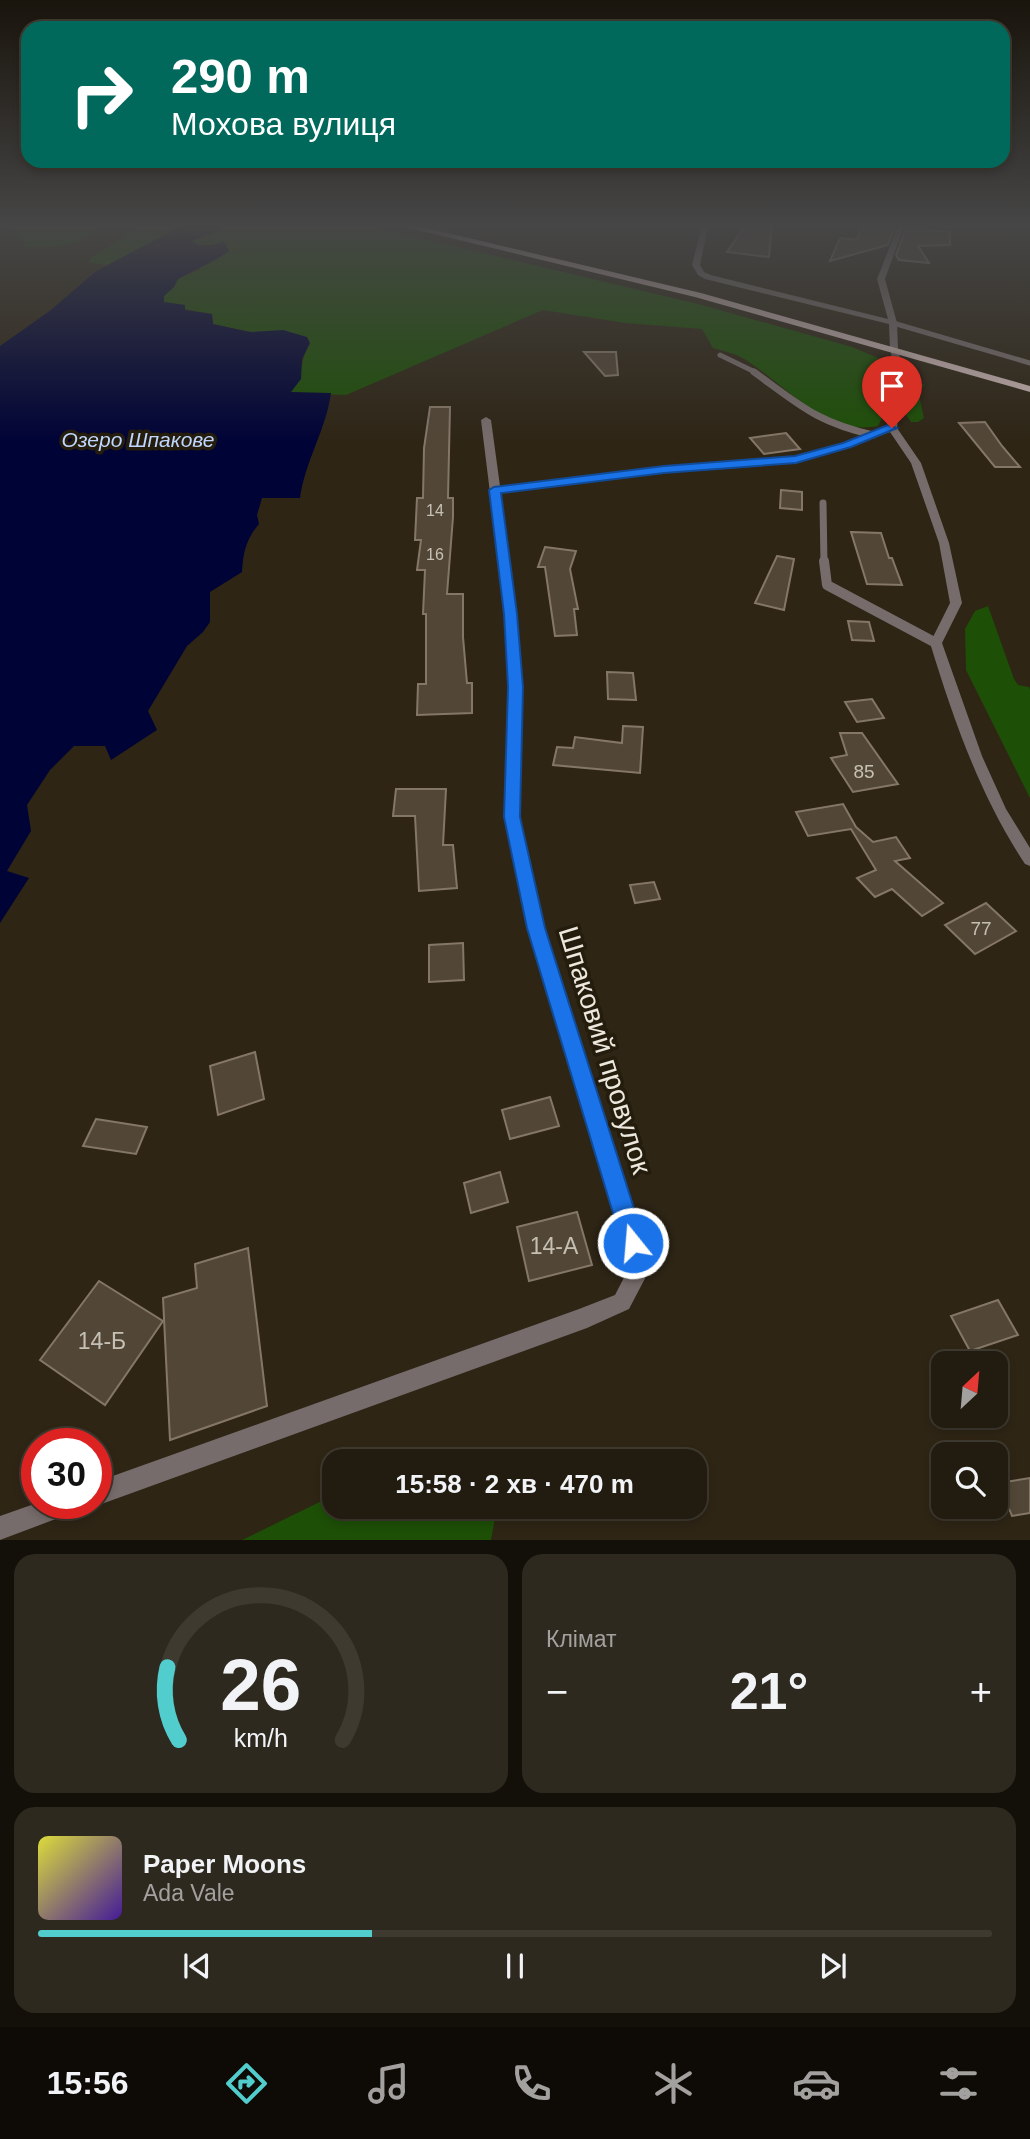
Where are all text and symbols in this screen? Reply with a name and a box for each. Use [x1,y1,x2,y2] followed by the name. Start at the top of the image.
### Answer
[56,49,147,140] icon: right
[171,49,310,103] text: 290 m
[171,106,396,142] text: Мохова вулиця
[862,356,922,428] pin
[873,367,911,405] icon: arrive
[61,428,215,451] water label: Озеро Шпакове
[426,502,444,519] house number: 14
[426,546,444,563] house number: 16
[853,761,875,782] house number: 85
[970,918,992,939] house number: 77
[553,923,658,1178] street label: Шпаковий провулок
[596,1206,670,1280] position arrow
[530,1233,579,1259] house number: 14-А
[78,1328,126,1354] house number: 14-Б
[931,1351,1008,1428] north arrow
[931,1351,1008,1519] map controls
[21,1428,112,1519] speed limit sign: 30
[931,1442,1008,1519] button: search
[395,1469,634,1499] text: 15:58 · 2 хв · 470 m
[546,1626,617,1652] text: Клімат
[221,1644,301,1725] text: 26
[730,1662,808,1720] text: 21°
[546,1671,568,1713] text: −
[970,1671,992,1713] text: +
[234,1723,288,1751] text: km/h
[143,1849,306,1879] text: Paper Moons
[143,1880,235,1906] text: Ada Vale
[178,1947,216,1985] icon: previous
[496,1947,534,1985] icon: pause
[814,1947,852,1985] icon: next
[222,2059,271,2108] icon: directions
[364,2059,413,2108] icon: music
[507,2059,556,2108] icon: phone
[649,2059,698,2108] icon: climate
[792,2059,841,2108] icon: car
[934,2059,983,2108] icon: filters
[47,2065,129,2101] text: 15:56

